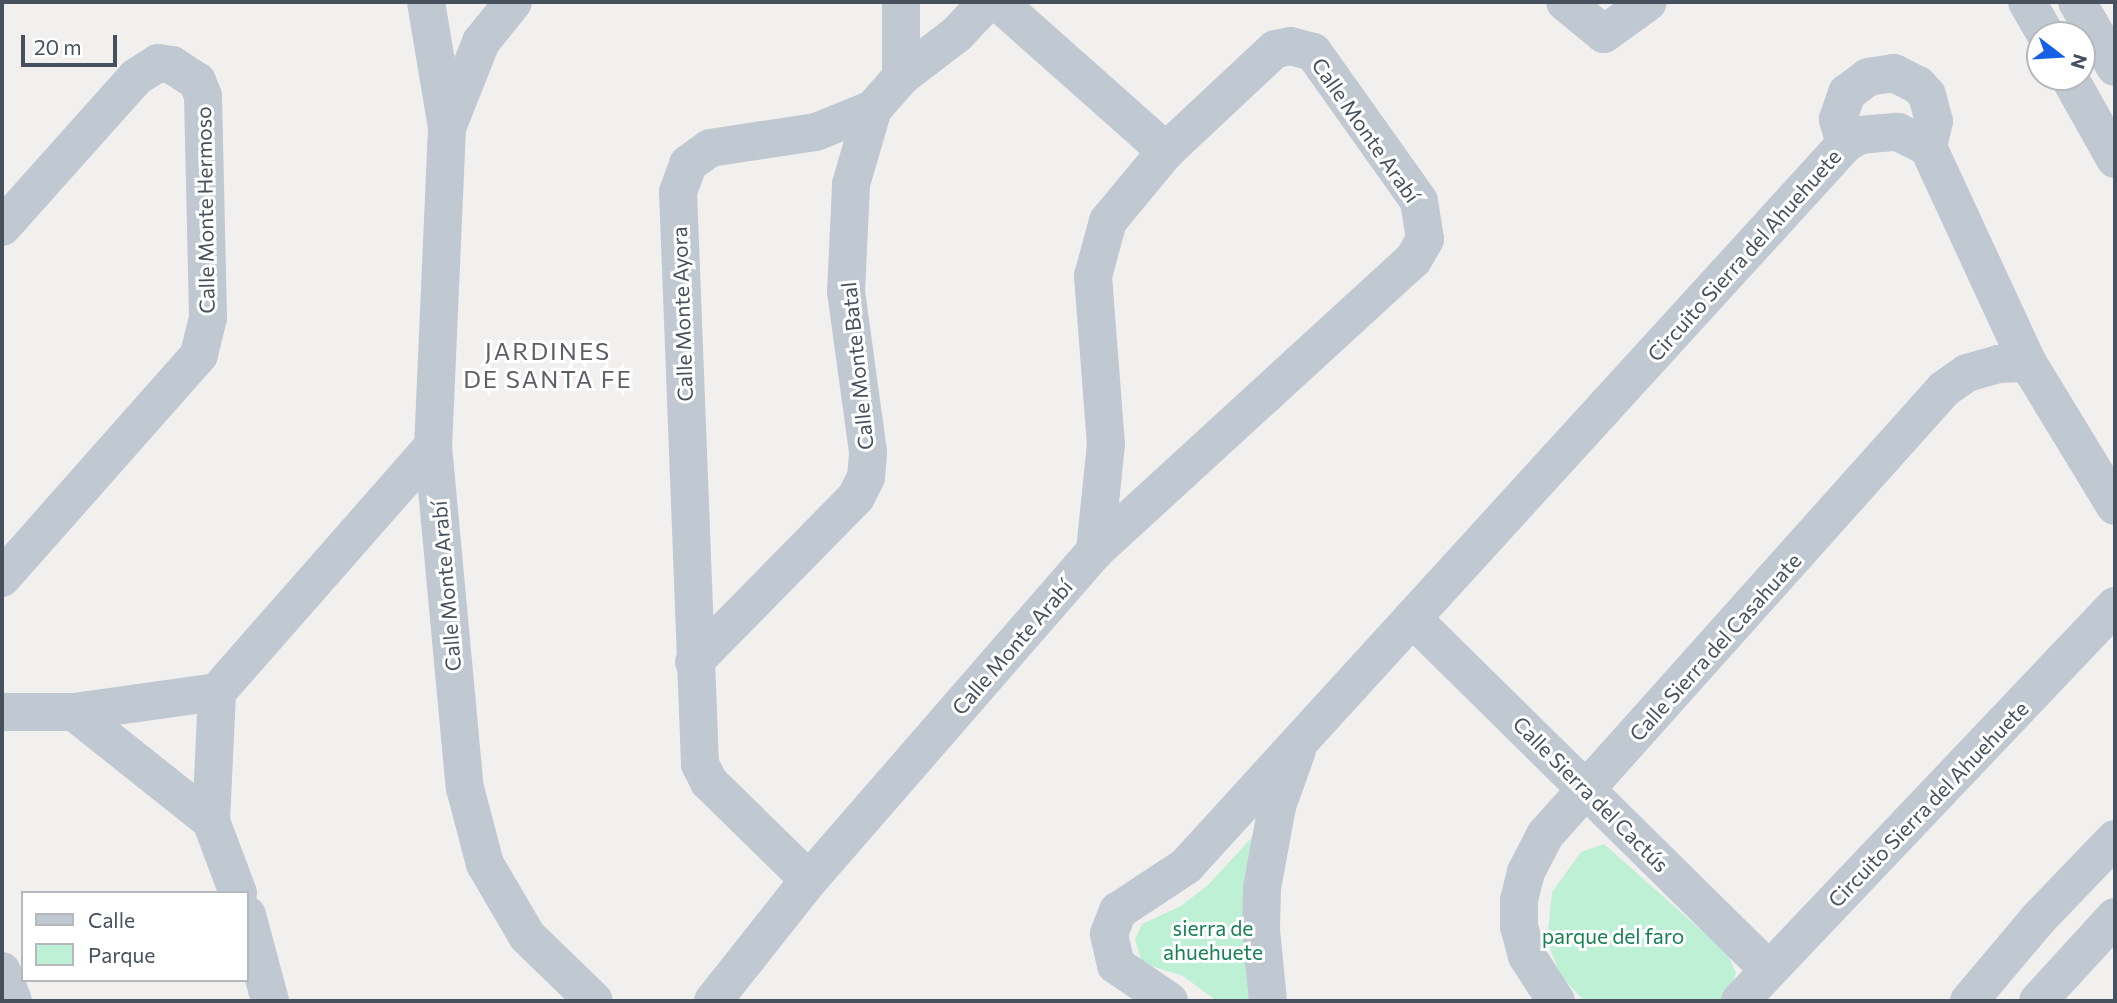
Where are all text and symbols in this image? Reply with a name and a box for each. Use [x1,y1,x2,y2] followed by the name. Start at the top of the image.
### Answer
[24,21,121,65] scale bar
[2026,21,2096,91] north arrow
[34,34,82,59] text: 20 m
[2067,52,2093,72] text: N
[1307,53,1425,207] street label: Calle Monte Arabí
[191,106,219,314] street label: Calle Monte Hermoso
[1642,144,1846,366] street label: Circuito Sierra del Ahuehuete
[666,226,698,402] street label: Calle Monte Ayora
[836,281,878,451] street label: Calle Monte Batal
[465,337,631,393] district label: JARDINES DE SANTA FE
[426,500,466,672] street label: Calle Monte Arabí
[1624,548,1806,746] street label: Calle Sierra del Casahuate
[946,574,1078,720] street label: Calle Monte Arabí
[1823,696,2033,912] street label: Circuito Sierra del Ahuehuete
[1508,711,1674,877] street label: Calle Sierra del Cactús
[21,891,248,982] legend
[88,907,135,932] text: Calle
[1163,915,1263,965] park label: sierra de ahuehuete
[1542,923,1684,949] park label: parque del faro
[88,942,155,967] text: Parque

